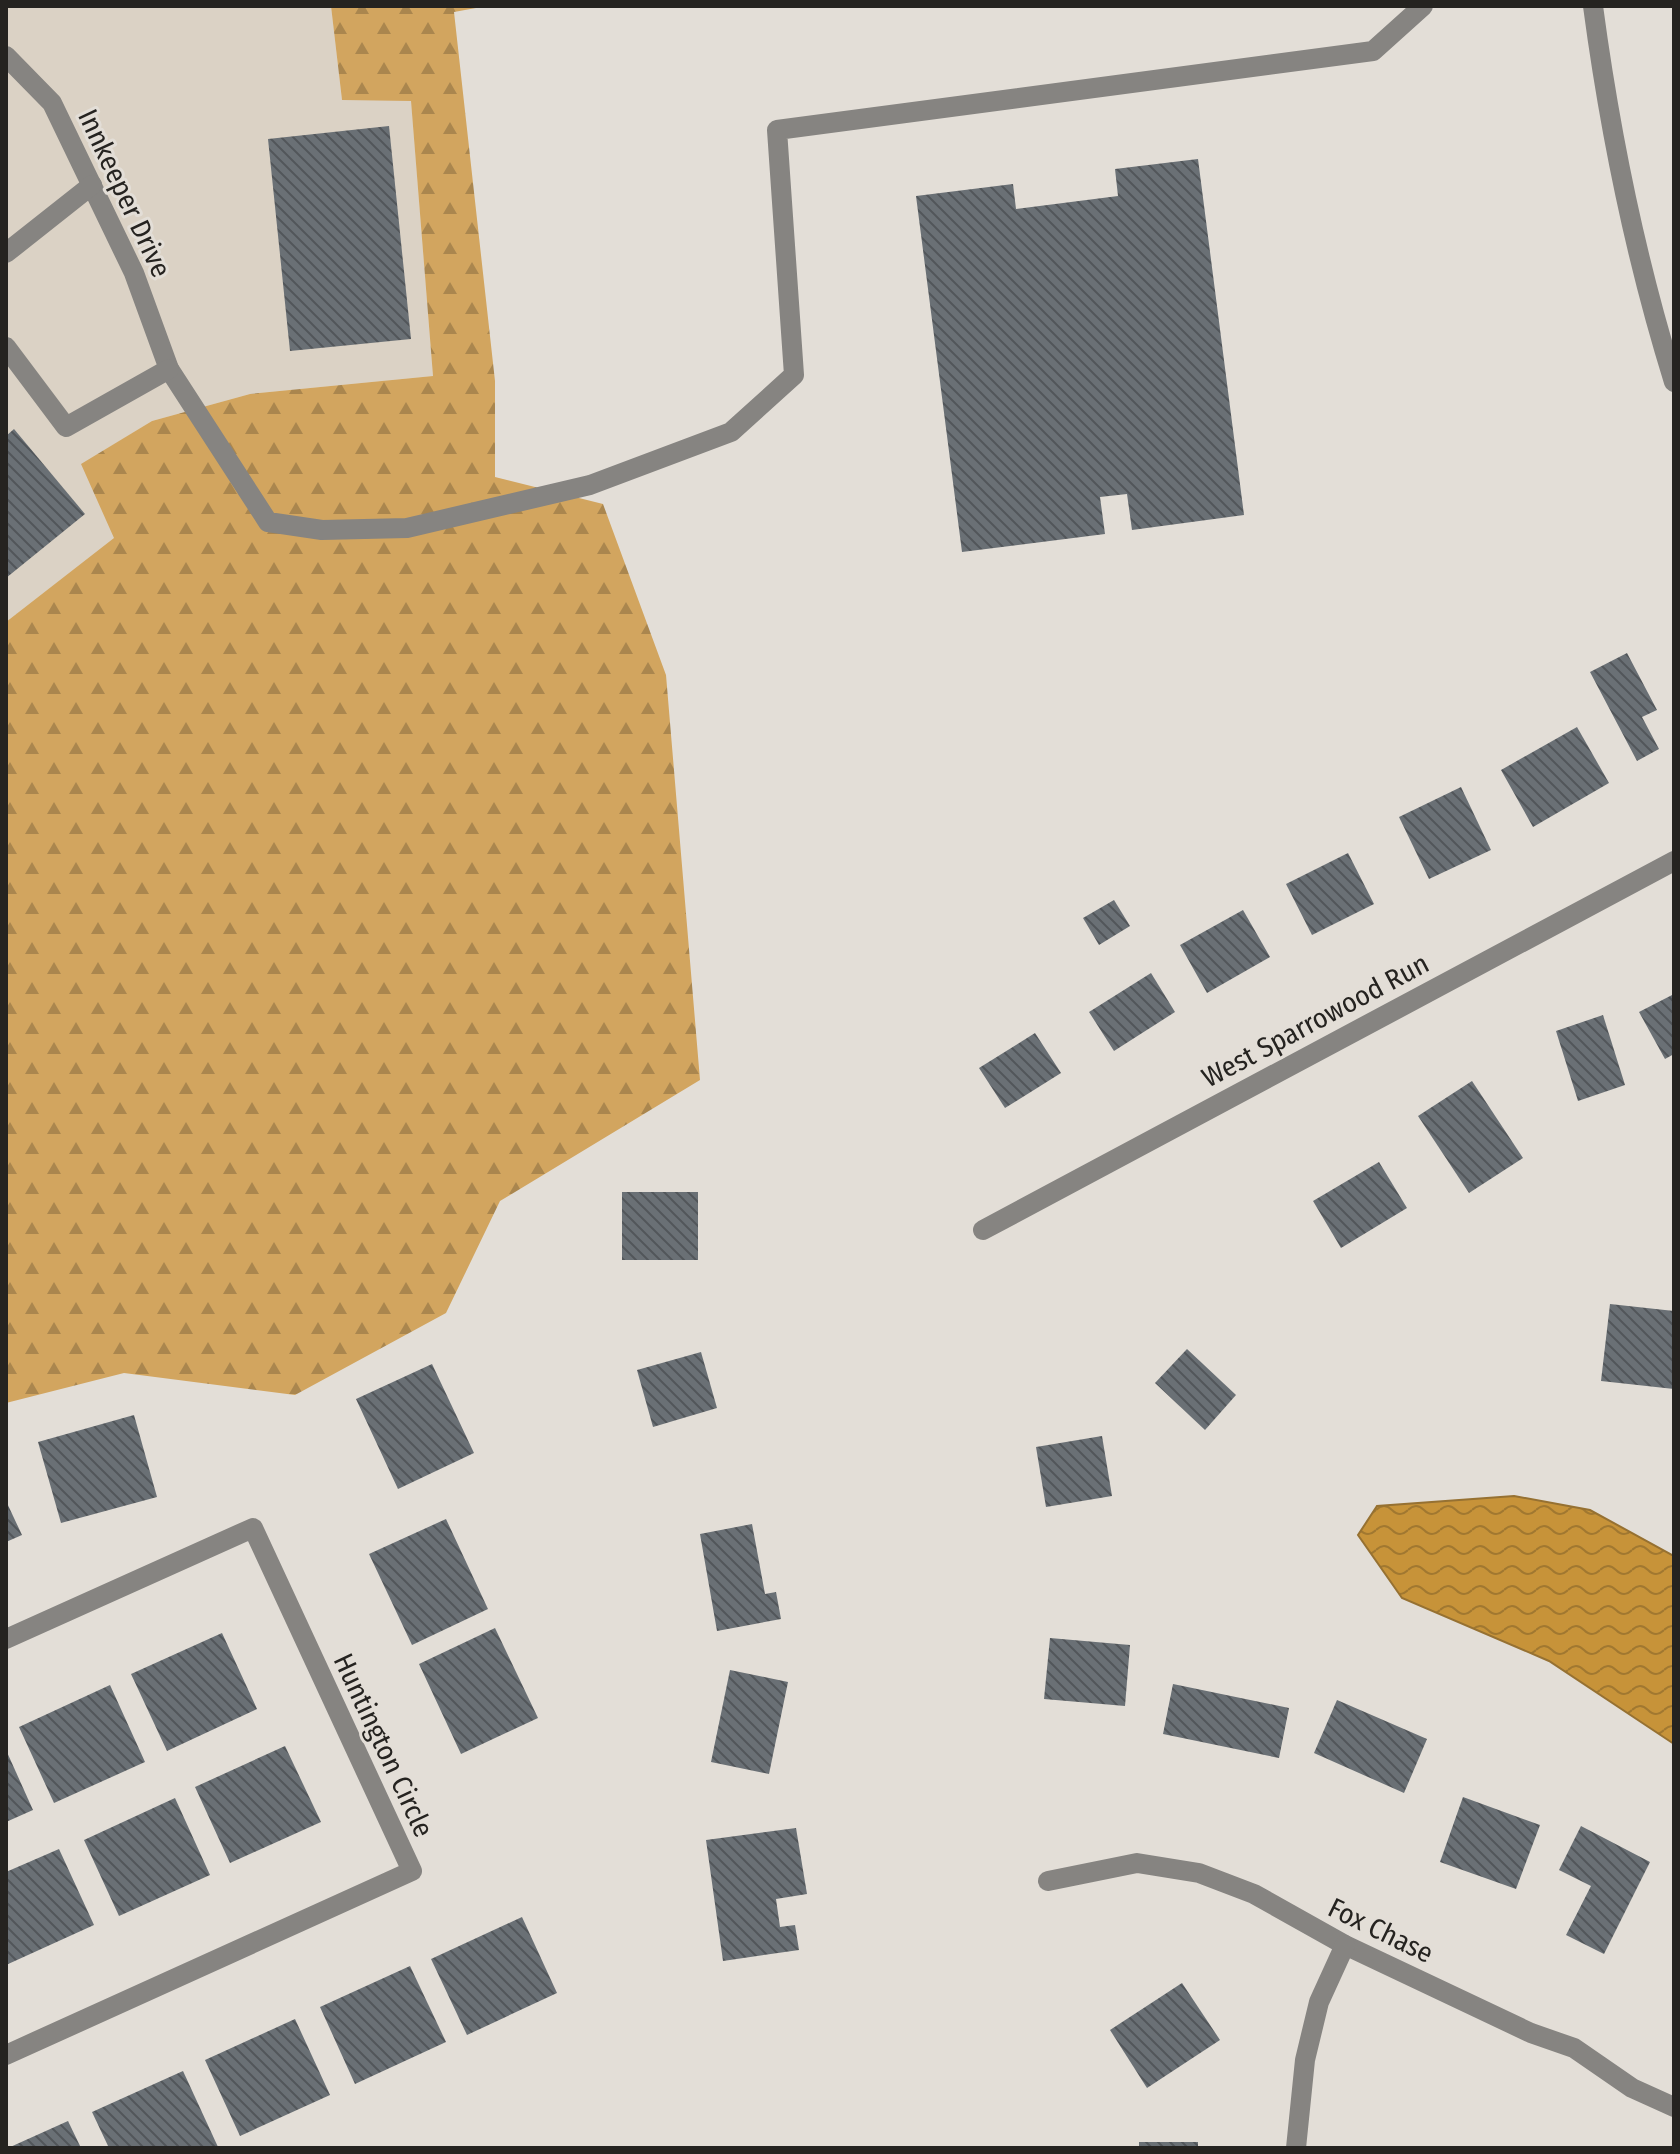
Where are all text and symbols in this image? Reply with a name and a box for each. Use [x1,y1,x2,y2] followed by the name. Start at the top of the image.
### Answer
[71,104,178,283] street label: Innkeeper Drive
[1196,947,1434,1094] street label: West Sparrowood Run
[327,1648,440,1842] street label: Huntington Circle
[1323,1891,1439,1970] street label: Fox Chase

